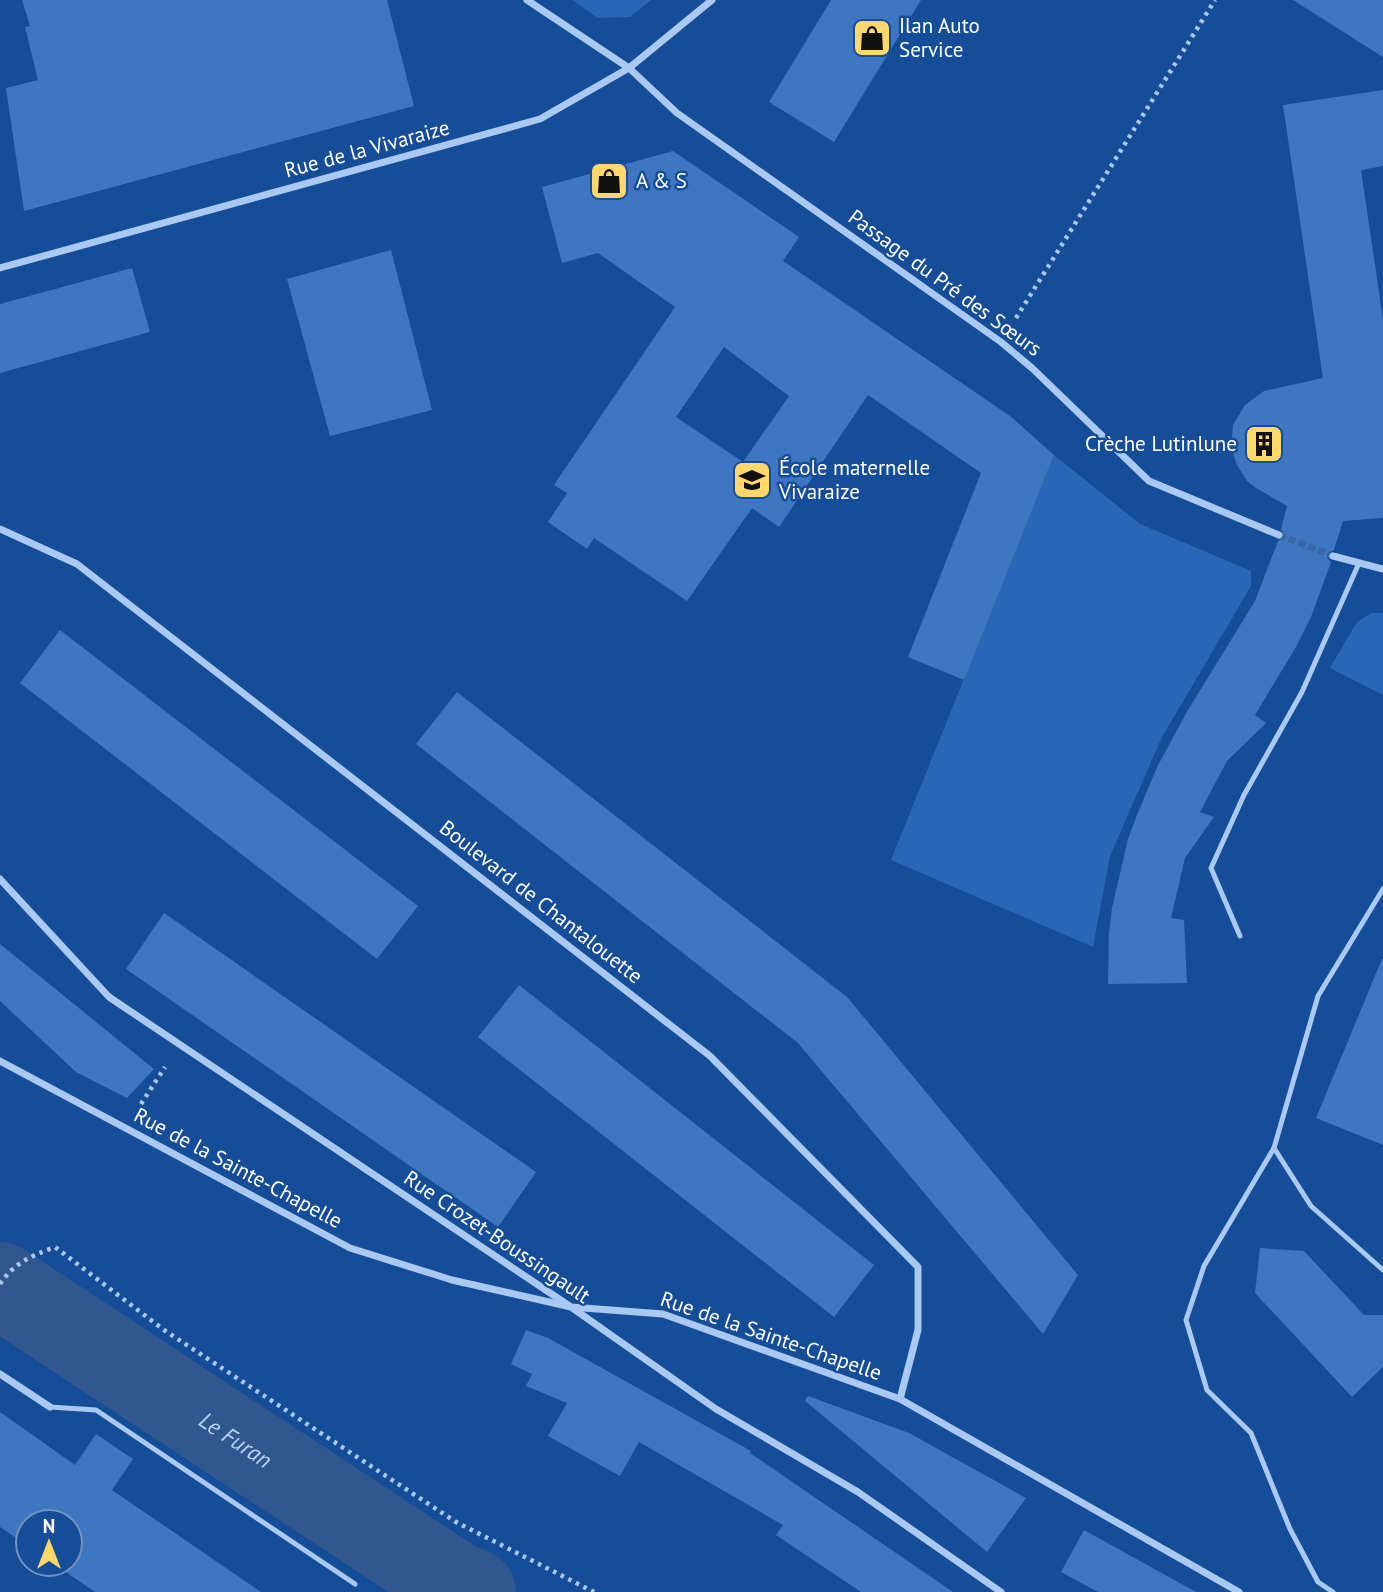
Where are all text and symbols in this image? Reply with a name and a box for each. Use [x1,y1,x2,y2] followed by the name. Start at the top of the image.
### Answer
[899,12,980,63] place label: Ilan Auto Service
[851,17,893,59] shop icon: Ilan Auto Service
[281,113,452,184] street label: Rue de la Vivaraize
[588,160,630,202] shop icon: A & S
[636,167,687,194] place label: A & S
[843,203,1047,362] street label: Passage du Pré des Sœurs
[1243,423,1285,465] building icon: Crèche Lutinlune
[1085,430,1237,457] place label: Crèche Lutinlune
[778,454,930,505] place label: École maternelle Vivaraize
[731,459,773,501] school or university icon: École maternelle Vivaraize
[434,814,648,989] street label: Boulevard de Chantalouette
[129,1101,347,1234] street label: Rue de la Sainte-Chapelle
[399,1164,596,1309] street label: Rue Crozet-Boussingault
[657,1285,885,1386] street label: Rue de la Sainte-Chapelle
[194,1405,278,1474] water label: Le Furan
[14,1508,84,1578] north arrow
[43,1514,55,1538] text: N

